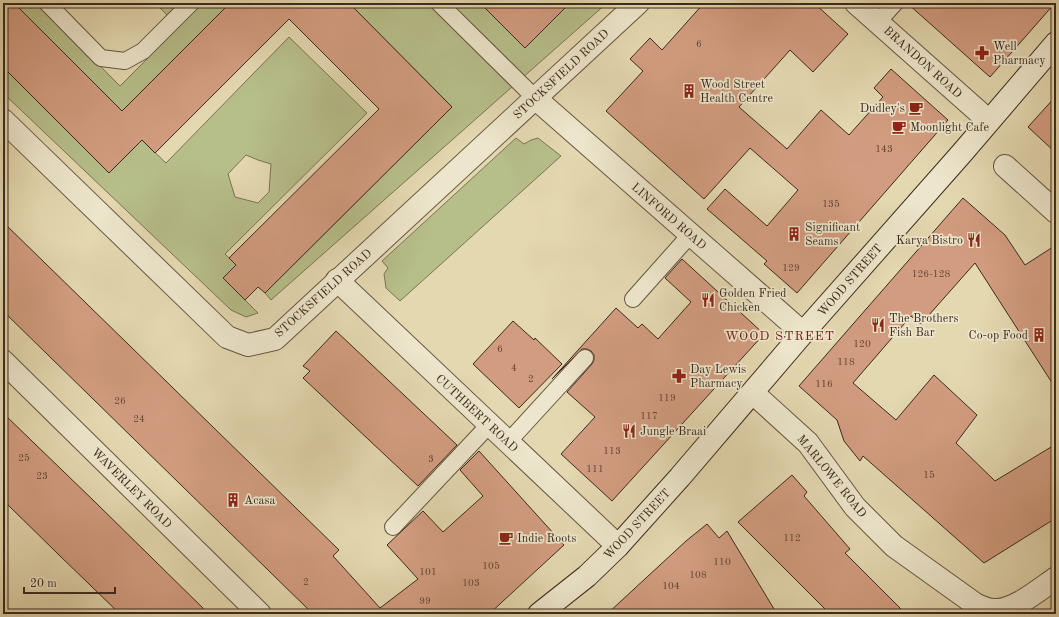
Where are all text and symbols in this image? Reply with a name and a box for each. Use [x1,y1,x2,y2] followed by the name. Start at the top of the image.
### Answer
[881,25,964,101] street label: BRANDON ROAD
[512,27,612,122] street label: STOCKSFIELD ROAD
[696,39,702,49] house number: 6
[993,41,1046,67] place label: Well Pharmacy
[974,45,990,61] pharmacy icon: Well Pharmacy
[700,79,773,105] place label: Wood Street Health Centre
[681,83,697,99] building icon: Wood Street Health Centre
[908,100,924,116] cafe icon: Dudley's
[860,103,905,115] place label: Dudley's
[891,119,907,135] cafe icon: Moonlight Cafe
[910,122,989,134] place label: Moonlight Cafe
[875,144,893,154] house number: 143
[629,181,708,252] street label: LINFORD ROAD
[822,199,840,209] house number: 135
[805,222,860,248] place label: Significant Seams
[786,226,802,242] building icon: Significant Seams
[966,232,982,248] restaurant icon: Karya Bistro
[896,235,963,247] place label: Karya Bistro
[816,242,885,319] street label: WOOD STREET
[273,247,374,340] street label: STOCKSFIELD ROAD
[782,263,800,273] house number: 129
[912,269,950,279] house number: 126-128
[719,288,787,314] place label: Golden Fried Chicken
[700,292,716,308] restaurant icon: Golden Fried Chicken
[889,313,959,339] place label: The Brothers Fish Bar
[870,317,886,333] restaurant icon: The Brothers Fish Bar
[1031,327,1047,343] building icon: Co-op Food
[725,330,835,343] district label: WOOD STREET
[969,330,1028,342] place label: Co-op Food
[853,339,871,349] house number: 120
[497,344,503,354] house number: 6
[837,357,855,367] house number: 118
[511,363,517,373] house number: 4
[690,364,746,390] place label: Day Lewis Pharmacy
[671,368,687,384] pharmacy icon: Day Lewis Pharmacy
[433,373,520,455] street label: CUTHBERT ROAD
[528,374,534,384] house number: 2
[815,379,833,389] house number: 116
[658,393,676,403] house number: 119
[114,396,126,406] house number: 26
[640,411,658,421] house number: 117
[133,414,145,424] house number: 24
[621,423,637,439] restaurant icon: Jungle Braai
[640,426,706,438] place label: Jungle Braai
[794,433,868,520] street label: MARLOWE ROAD
[89,446,174,531] street label: WAVERLEY ROAD
[603,446,621,456] house number: 113
[18,453,30,463] house number: 25
[428,454,434,464] house number: 3
[586,464,604,474] house number: 111
[923,470,935,480] house number: 15
[36,471,48,481] house number: 23
[602,487,673,562] street label: WOOD STREET
[225,492,241,508] building icon: Acasa
[244,495,276,507] place label: Acasa
[498,530,514,546] cafe icon: Indie Roots
[517,533,577,545] place label: Indie Roots
[783,533,801,543] house number: 112
[713,557,731,567] house number: 110
[482,561,500,571] house number: 105
[419,567,437,577] house number: 101
[24,569,115,595] scale bar
[689,570,707,580] house number: 108
[303,577,309,587] house number: 2
[30,578,57,590] text: 20 m
[462,578,480,588] house number: 103
[662,581,680,591] house number: 104
[419,596,431,606] house number: 99

